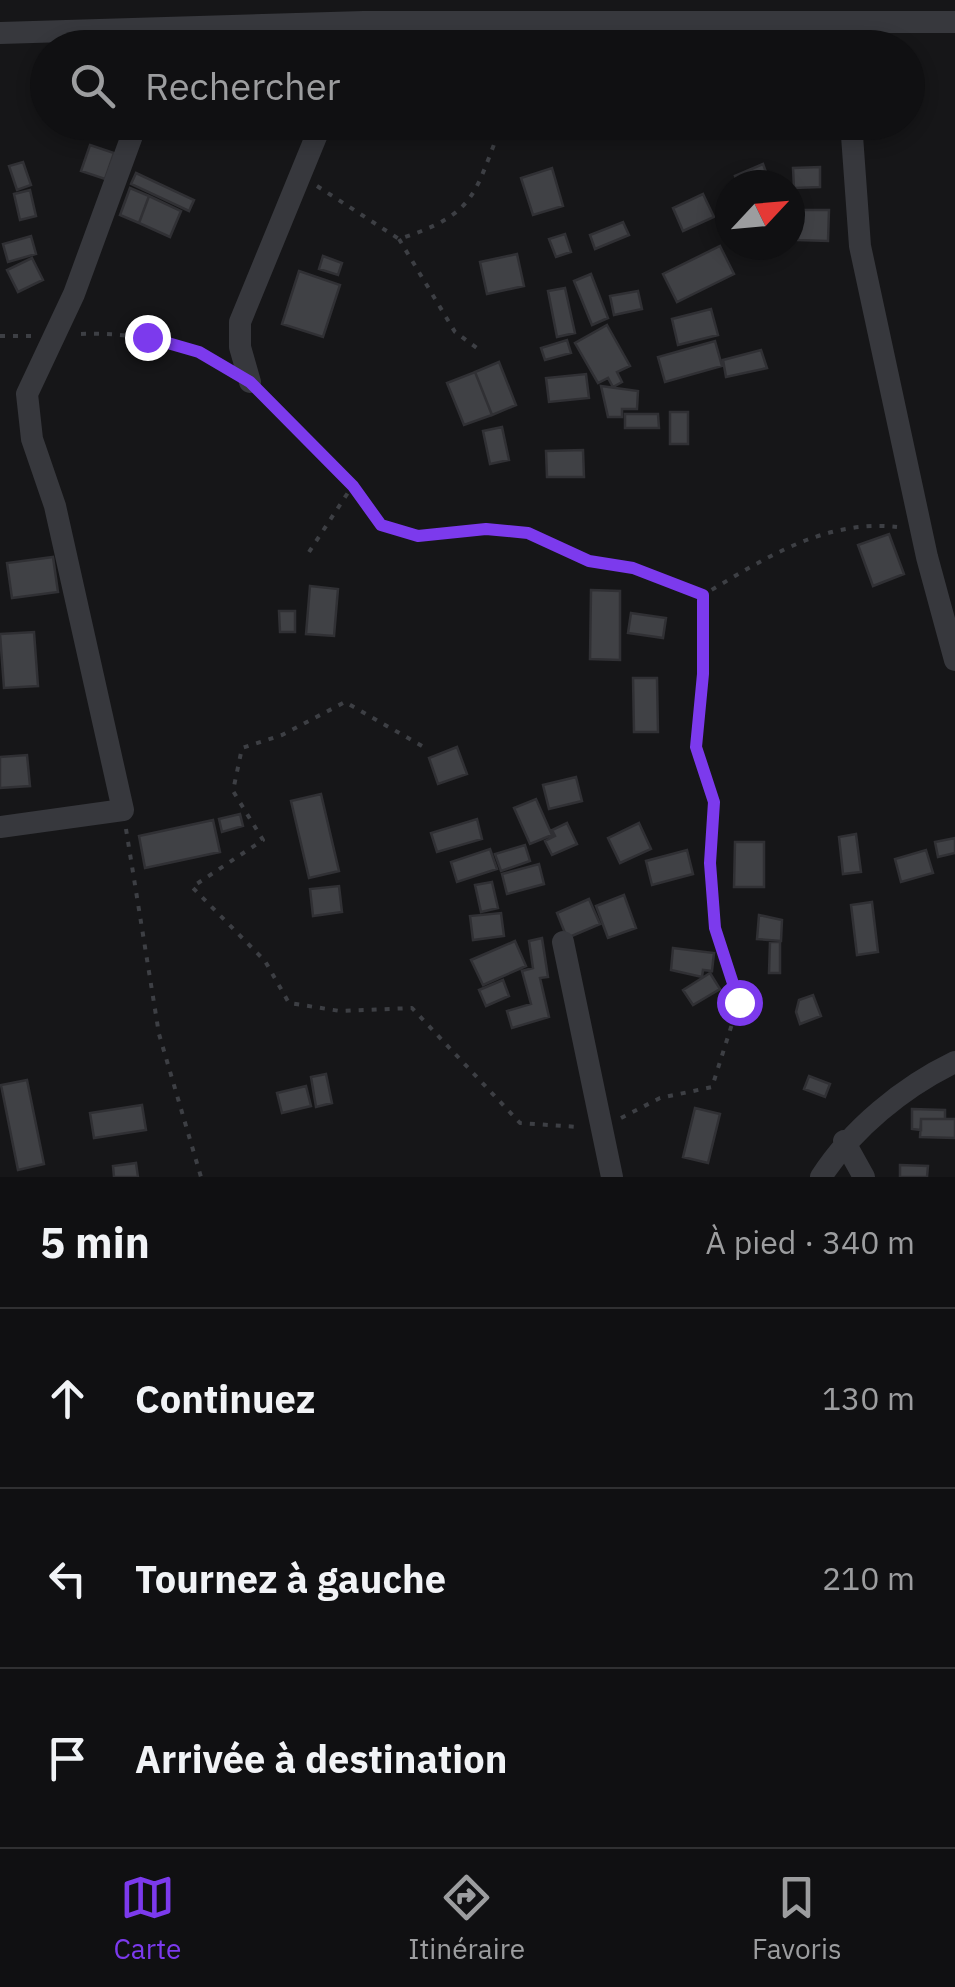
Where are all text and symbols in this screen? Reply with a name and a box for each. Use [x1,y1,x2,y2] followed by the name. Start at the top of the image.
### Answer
[30,30,925,140] search box
[65,58,120,113] icon: search
[145,61,340,110] text: Rechercher
[715,170,805,260] north arrow
[125,315,171,361] route end
[717,980,763,1026] route start
[40,1215,150,1270] text: 5 min
[706,1221,915,1263] text: À pied · 340 m
[40,1371,95,1426] icon: ahead
[135,1374,315,1423] text: Continuez
[822,1377,915,1419] text: 130 m
[40,1551,95,1606] icon: left
[135,1554,446,1603] text: Tournez à gauche
[822,1557,915,1599] text: 210 m
[40,1731,95,1786] icon: arrive
[135,1734,507,1783] text: Arrivée à destination
[113,1870,181,1967] tab: Carte
[408,1870,525,1967] tab: Itinéraire
[752,1870,842,1967] tab: Favoris

